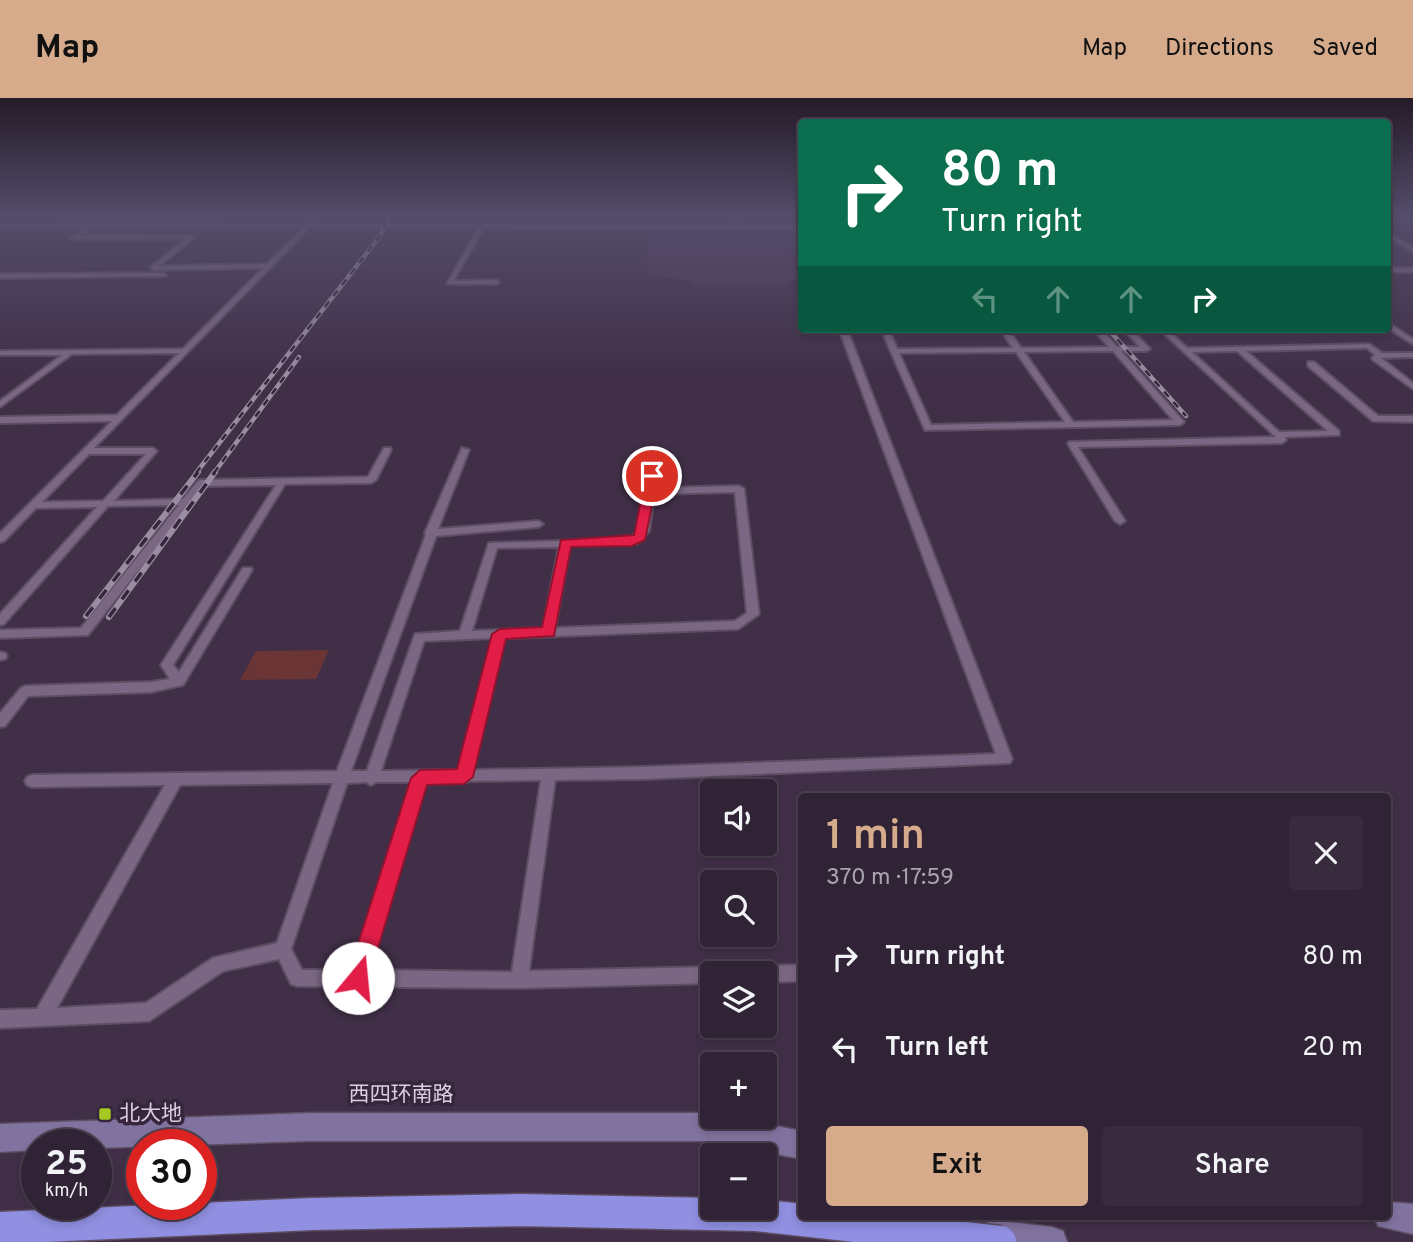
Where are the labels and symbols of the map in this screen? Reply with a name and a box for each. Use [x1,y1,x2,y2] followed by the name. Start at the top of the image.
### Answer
[622,446,682,506] pin
[321,941,395,1015] position arrow
[349,1082,454,1109] street label: 西四环南路
[119,1101,182,1128] place label: 北大地
[97,1106,113,1122] marker: 北大地
[126,1129,217,1220] speed limit sign: 30

